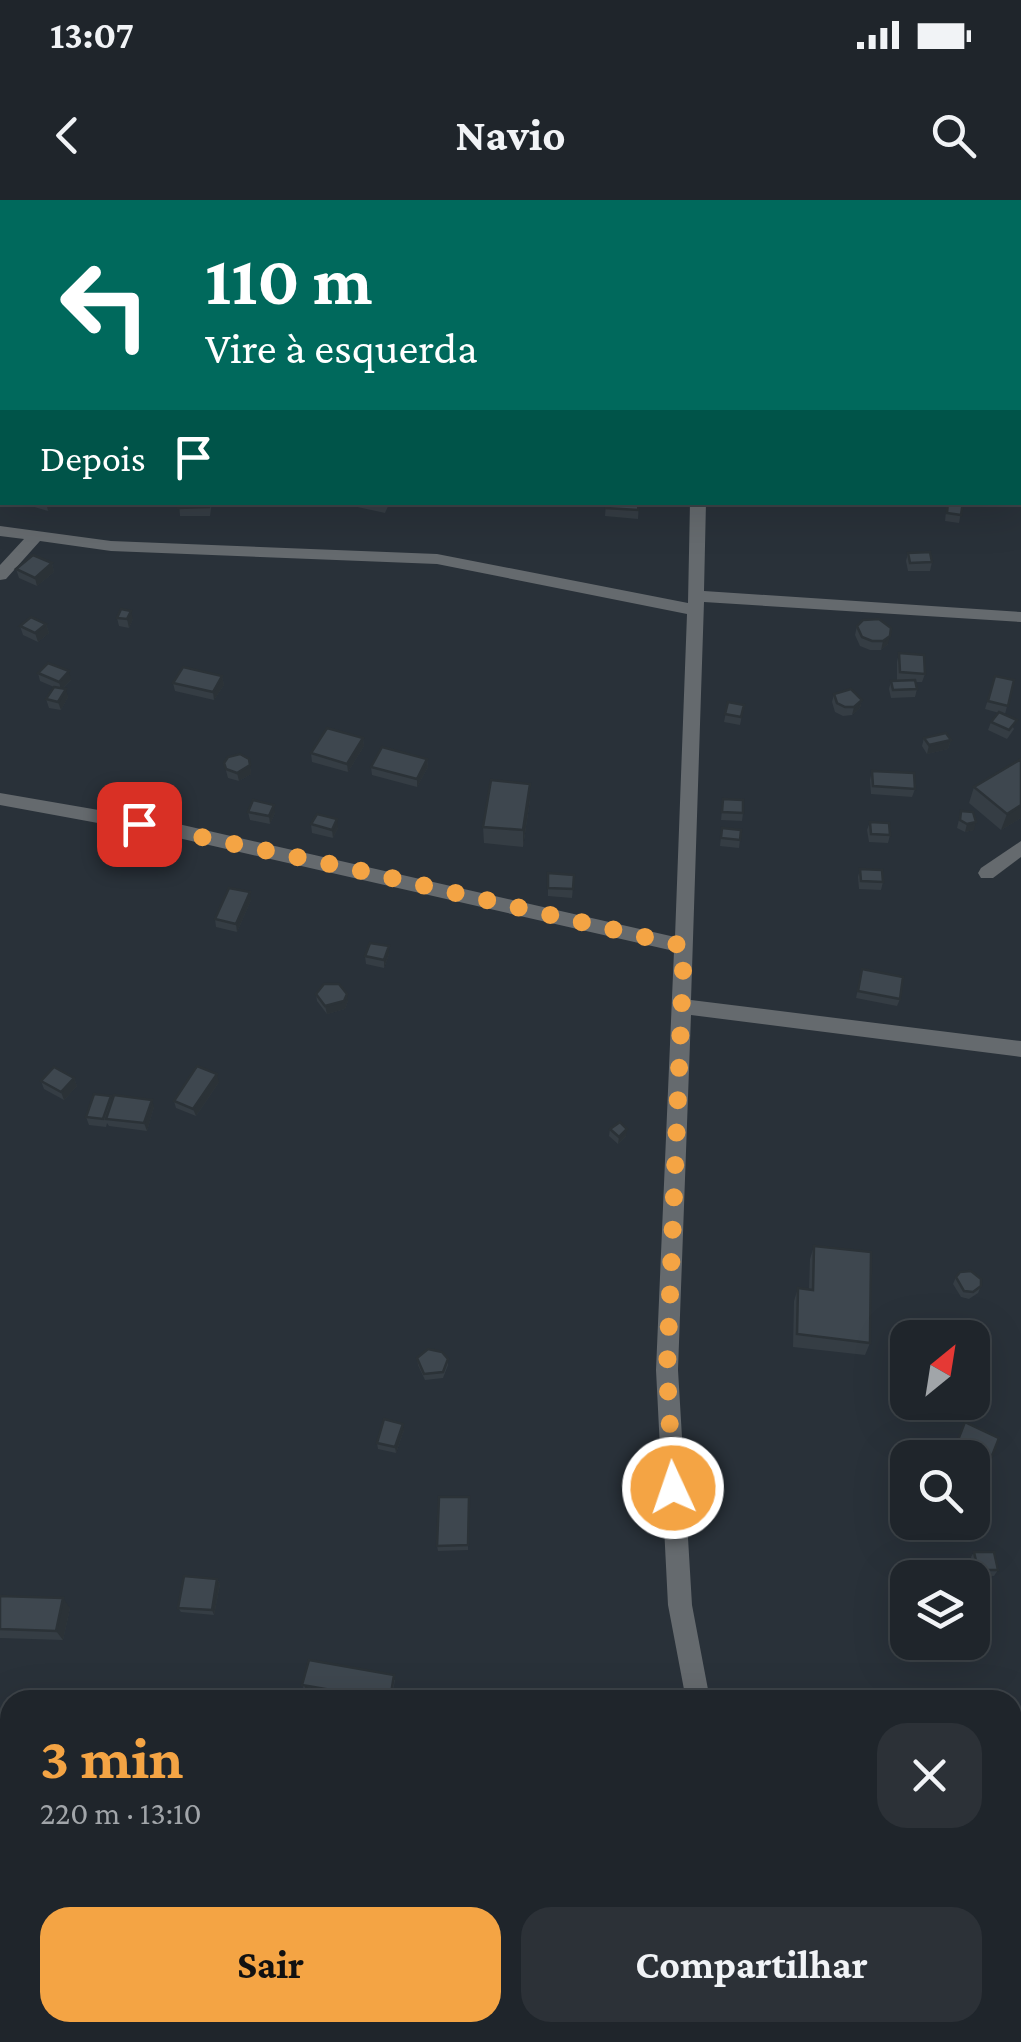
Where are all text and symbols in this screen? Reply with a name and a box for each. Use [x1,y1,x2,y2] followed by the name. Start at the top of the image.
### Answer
[50,14,134,56] text: 13:07
[40,108,95,163] icon: back
[926,108,981,163] icon: search
[455,110,566,160] text: Navio
[40,240,170,370] icon: left
[205,241,373,319] text: 110 m
[205,323,478,373] text: Vire à esquerda
[166,430,221,485] icon: arrive
[40,437,146,479] text: Depois
[97,782,182,867] pin
[112,797,167,852] icon: arrive
[890,1320,990,1420] north arrow
[890,1320,990,1660] map controls
[621,1436,725,1540] position arrow
[890,1440,990,1540] button: search
[890,1560,990,1660] button: layers
[877,1723,982,1828] button: close
[40,1724,184,1791] text: 3 min
[40,1795,202,1831] text: 220 m · 13:10
[40,1907,501,2022] button: Sair
[521,1907,982,2022] button: Compartilhar

